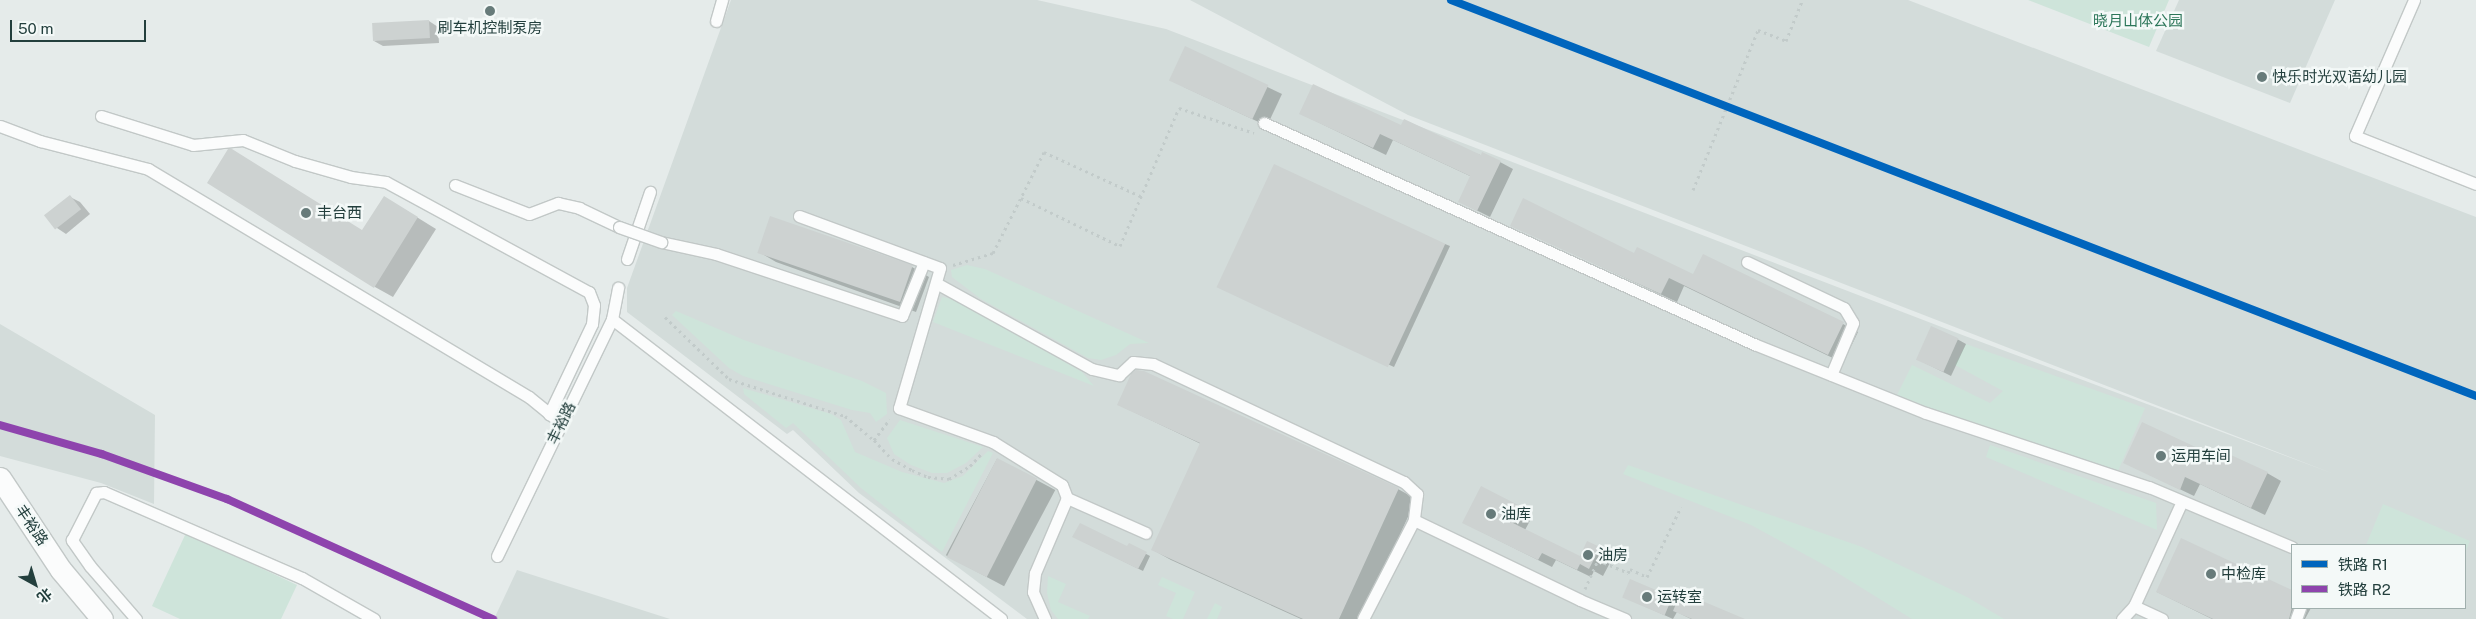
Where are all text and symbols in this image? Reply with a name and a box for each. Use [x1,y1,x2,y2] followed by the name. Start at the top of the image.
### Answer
[484,5,496,17] marker: 刷车机控制泵房
[12,10,149,42] scale bar
[2093,12,2183,30] park label: 晓月山体公园
[438,19,542,37] place label: 刷车机控制泵房
[18,20,53,37] text: 50 m
[2272,68,2407,86] place label: 快乐时光双语幼儿园
[2256,71,2268,83] marker: 快乐时光双语幼儿园
[317,204,362,222] place label: 丰台西
[299,206,313,220] marker: 丰台西
[543,399,579,447] street label: 丰裕路
[2171,447,2231,465] place label: 运用车间
[2155,450,2167,462] marker: 运用车间
[12,501,52,549] street label: 丰裕路
[1501,505,1531,523] place label: 油库
[1485,508,1497,520] marker: 油库
[2291,544,2466,609] legend
[1598,546,1628,564] place label: 油房
[1582,549,1594,561] marker: 油房
[2338,556,2388,573] text: 铁路 R1
[10,559,60,609] north arrow
[2221,565,2266,583] place label: 中检库
[2205,568,2217,580] marker: 中检库
[2338,581,2391,598] text: 铁路 R2
[34,585,55,606] text: 北
[1657,588,1702,606] place label: 运转室
[1641,591,1653,603] marker: 运转室

